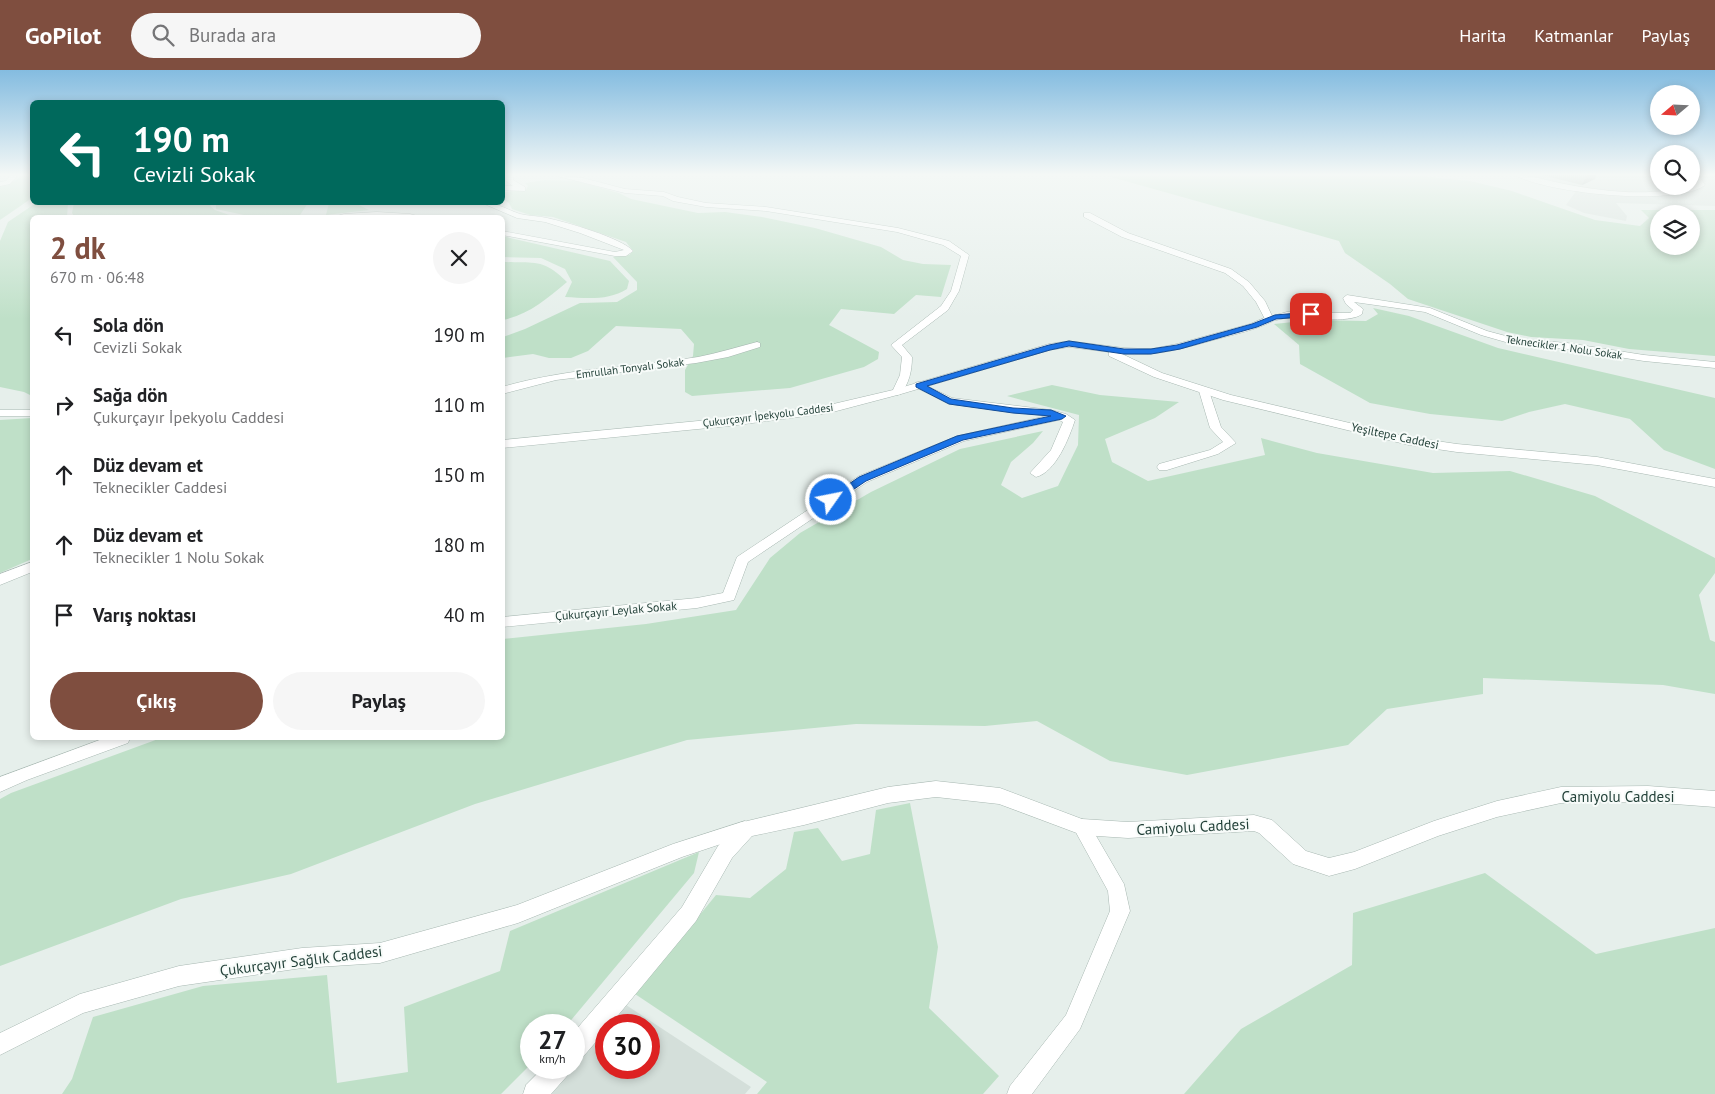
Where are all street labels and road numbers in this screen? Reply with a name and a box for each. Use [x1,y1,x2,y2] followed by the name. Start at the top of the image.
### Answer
[1505,332,1624,362] street label: Teknecikler 1 Nolu Sokak
[575,354,686,382] street label: Emrullah Tonyalı Sokak
[702,400,834,430] street label: Çukurçayır İpekyolu Caddesi
[1350,419,1440,452] street label: Yeşiltepe Caddesi
[554,598,678,623] street label: Çukurçayır Leylak Sokak
[1561,787,1675,806] street label: Camiyolu Caddesi
[1136,814,1250,839] street label: Camiyolu Caddesi
[219,941,383,980] street label: Çukurçayır Sağlık Caddesi

